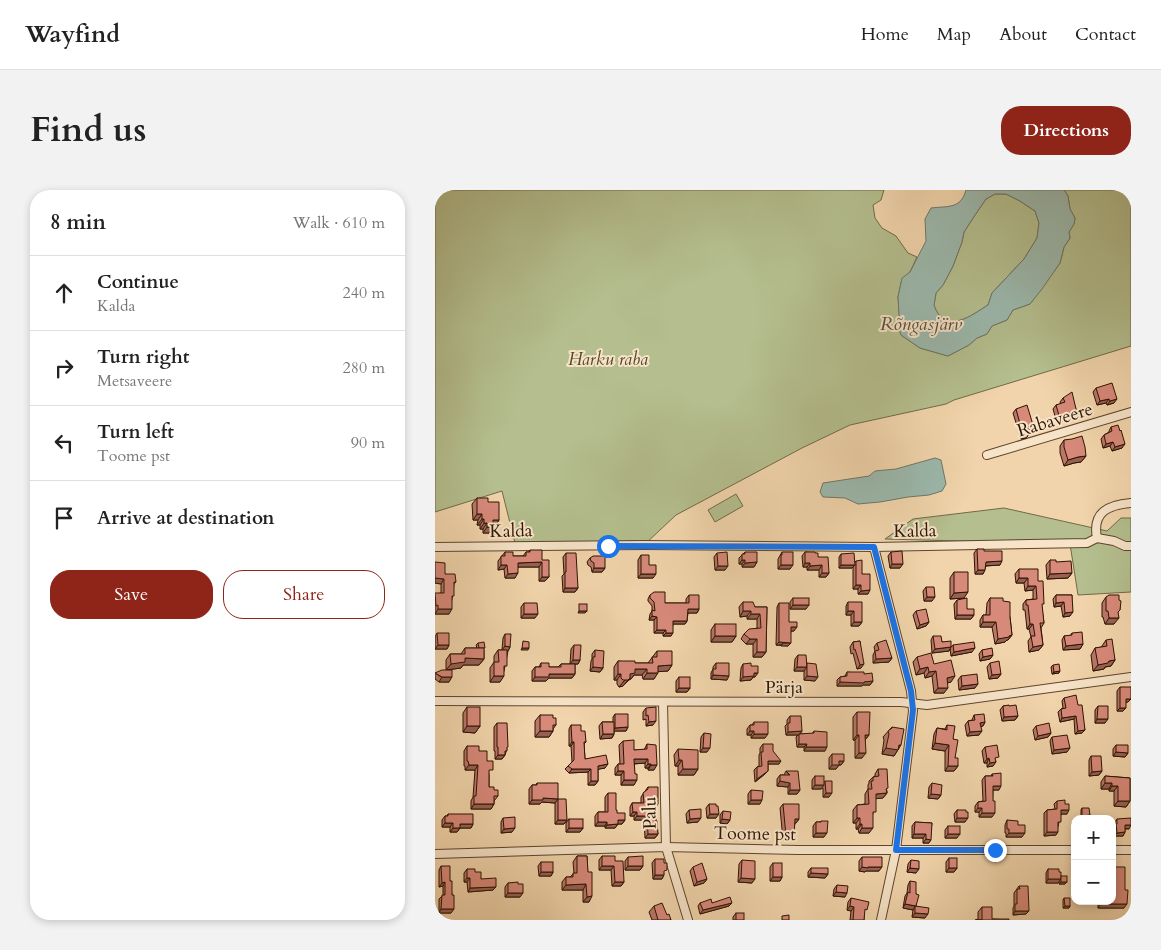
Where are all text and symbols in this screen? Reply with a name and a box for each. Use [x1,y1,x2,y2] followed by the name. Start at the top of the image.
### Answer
[25,18,120,51] text: Wayfind
[861,22,909,47] text: Home
[937,22,971,47] text: Map
[999,22,1047,47] text: About
[1075,22,1136,47] text: Contact
[30,106,146,154] text: Find us
[1001,106,1131,155] button: Directions
[50,208,106,237] text: 8 min
[293,212,385,234] text: Walk · 610 m
[97,269,179,295] text: Continue
[50,279,78,307] icon: ahead
[343,282,385,304] text: 240 m
[97,295,135,317] text: Kalda
[880,311,963,337] water label: Rõngasjärv
[97,344,189,370] text: Turn right
[568,347,648,372] park label: Harku raba
[50,354,78,382] icon: right
[343,357,385,379] text: 280 m
[97,370,172,392] text: Metsaveere
[1014,397,1096,443] street label: Rabaveere
[97,419,174,445] text: Turn left
[50,429,78,457] icon: left
[351,432,385,454] text: 90 m
[97,445,170,467] text: Toome pst
[50,504,78,532] icon: arrive
[97,505,274,531] text: Arrive at destination
[489,518,533,544] street label: Kalda
[893,518,937,544] street label: Kalda
[597,535,620,558] route start
[50,570,213,619] button: Save
[223,570,385,619] button: Share
[765,675,803,700] street label: Pärja
[637,796,663,830] street label: Palu
[1071,815,1116,905] map controls
[1071,815,1116,860] button: +
[714,821,797,847] street label: Toome pst
[984,839,1007,862] route end
[1071,860,1116,905] button: −

